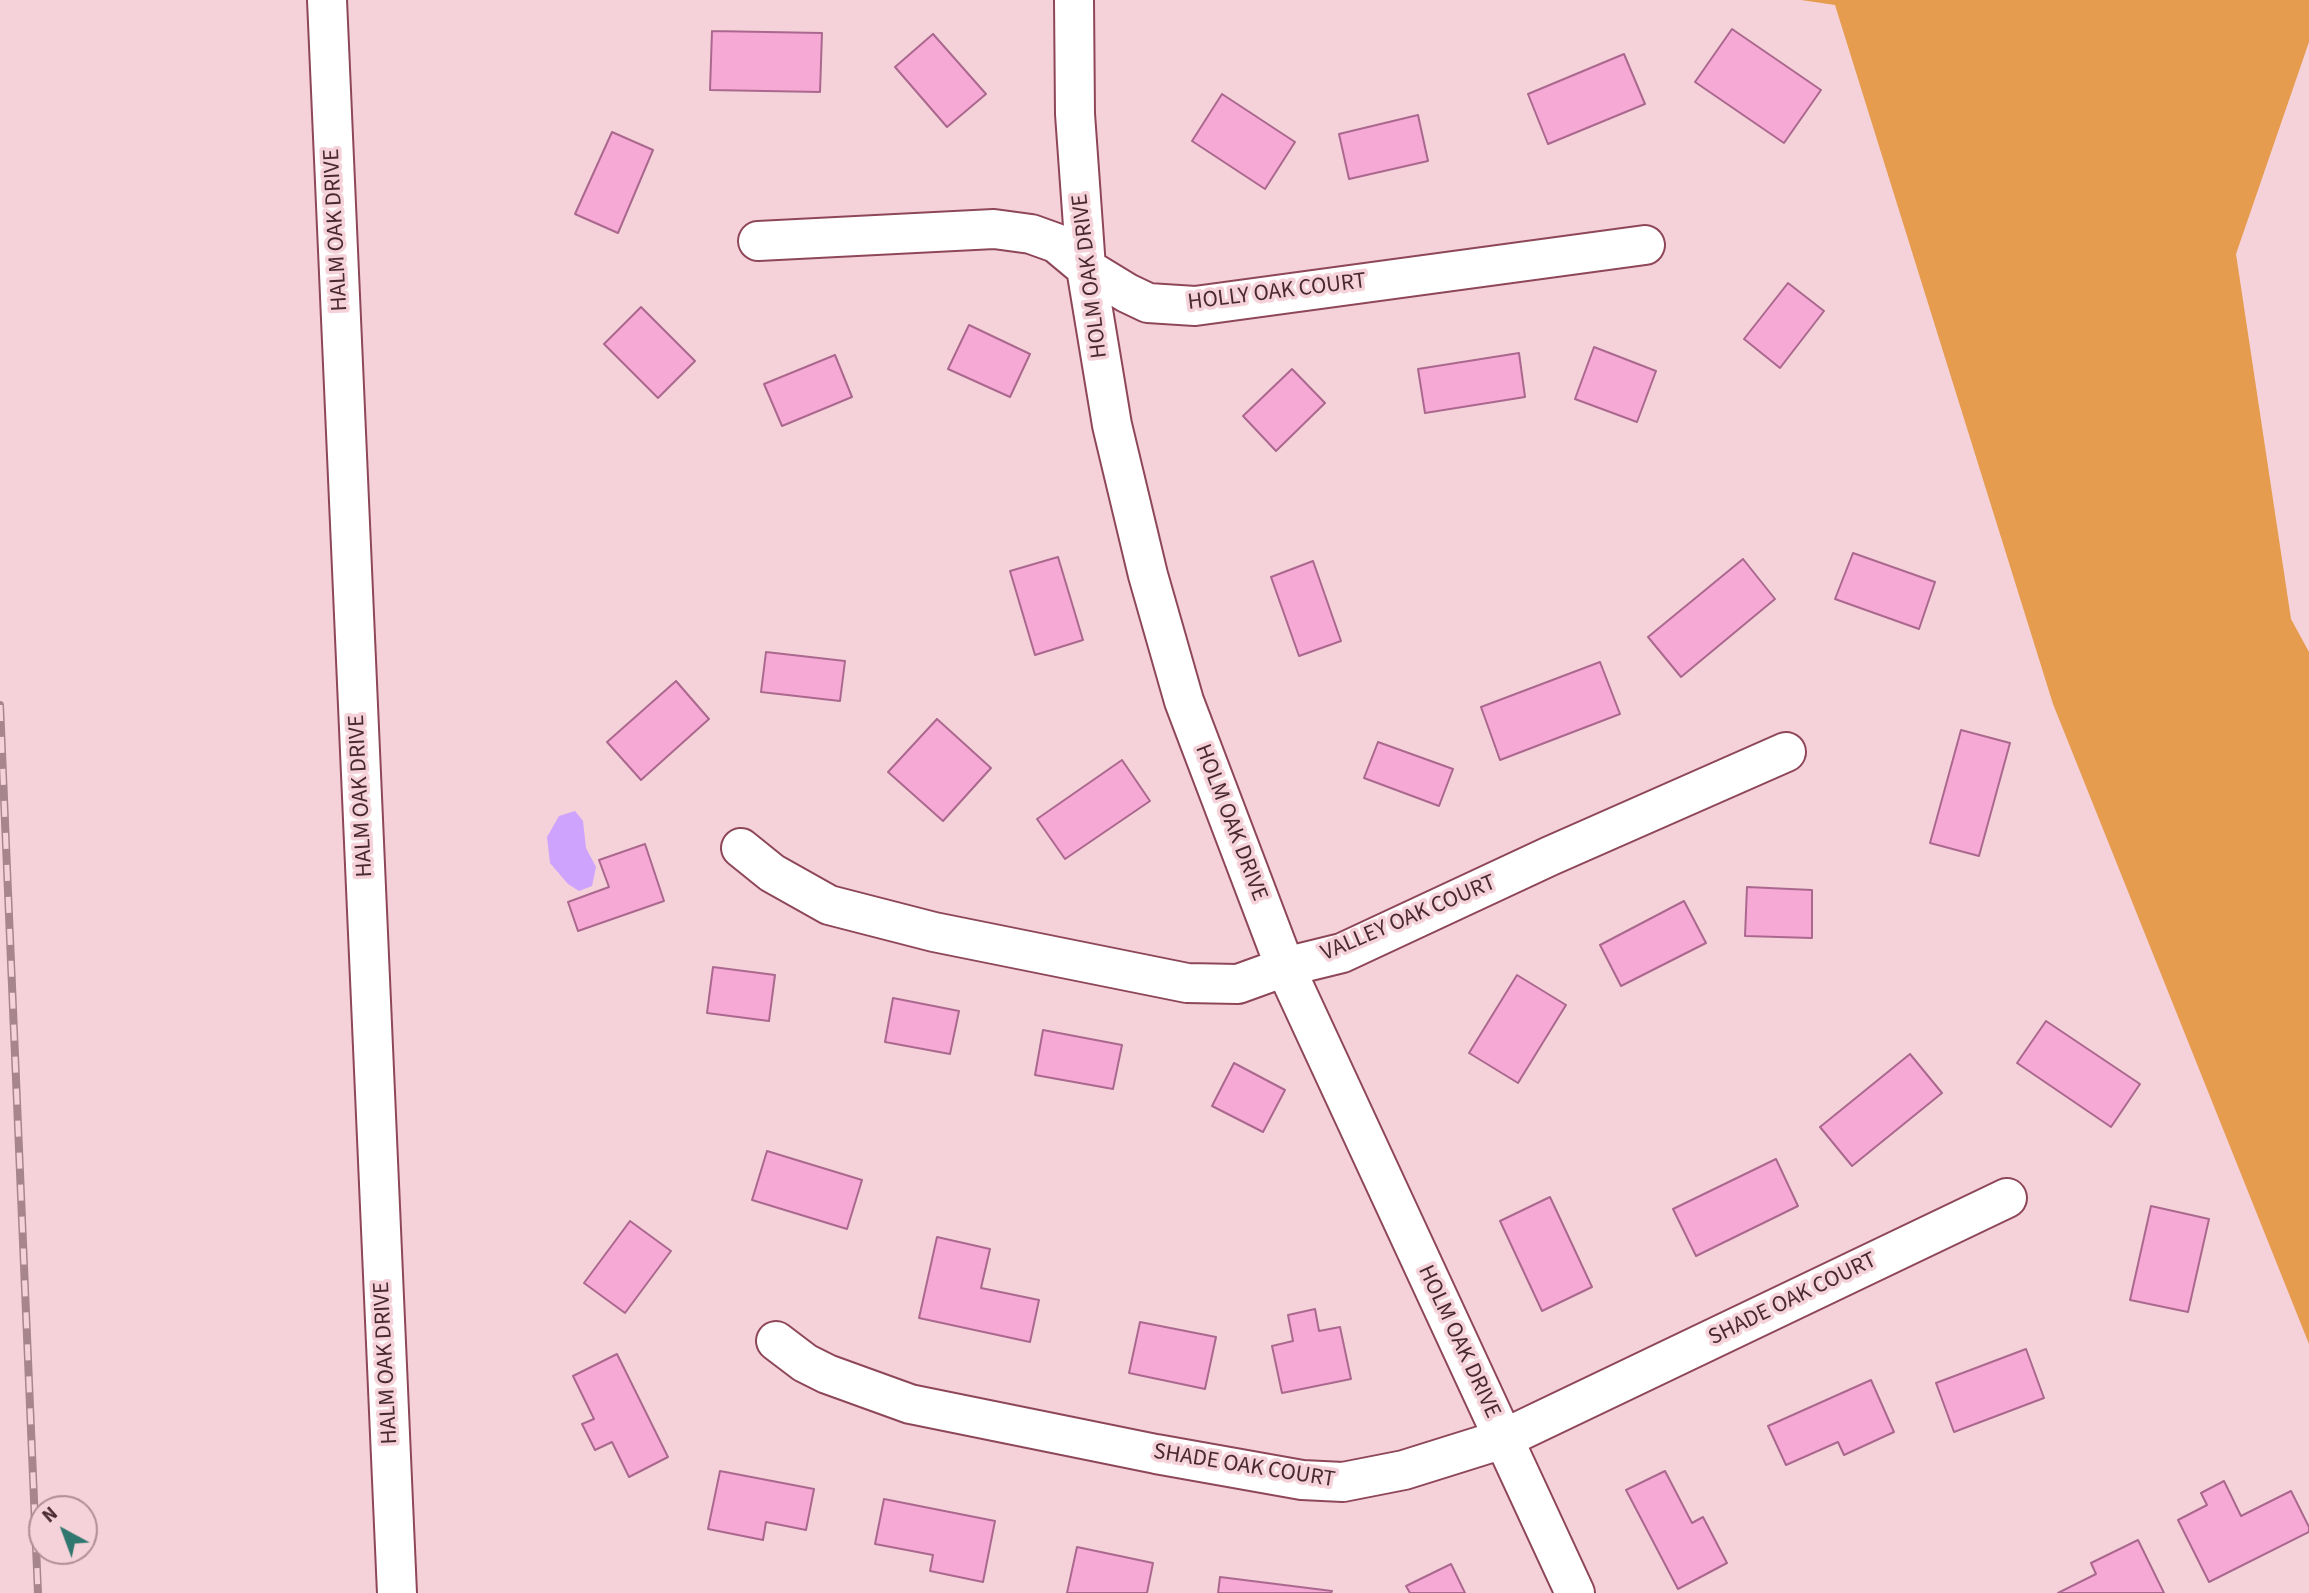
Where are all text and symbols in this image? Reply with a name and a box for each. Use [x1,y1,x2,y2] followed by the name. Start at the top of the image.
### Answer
[319,148,355,312] street label: HALM OAK DRIVE
[1067,192,1115,360] street label: HOLM OAK DRIVE
[1186,268,1368,318] street label: HOLLY OAK COURT
[344,714,380,878] street label: HALM OAK DRIVE
[1187,741,1273,905] street label: HOLM OAK DRIVE
[1317,870,1501,968] street label: VALLEY OAK COURT
[1704,1247,1882,1353] street label: SHADE OAK COURT
[1411,1261,1505,1423] street label: HOLM OAK DRIVE
[369,1281,405,1445] street label: HALM OAK DRIVE
[1151,1439,1337,1495] street label: SHADE OAK COURT
[28,1495,98,1565] north arrow
[37,1501,64,1530] text: N

